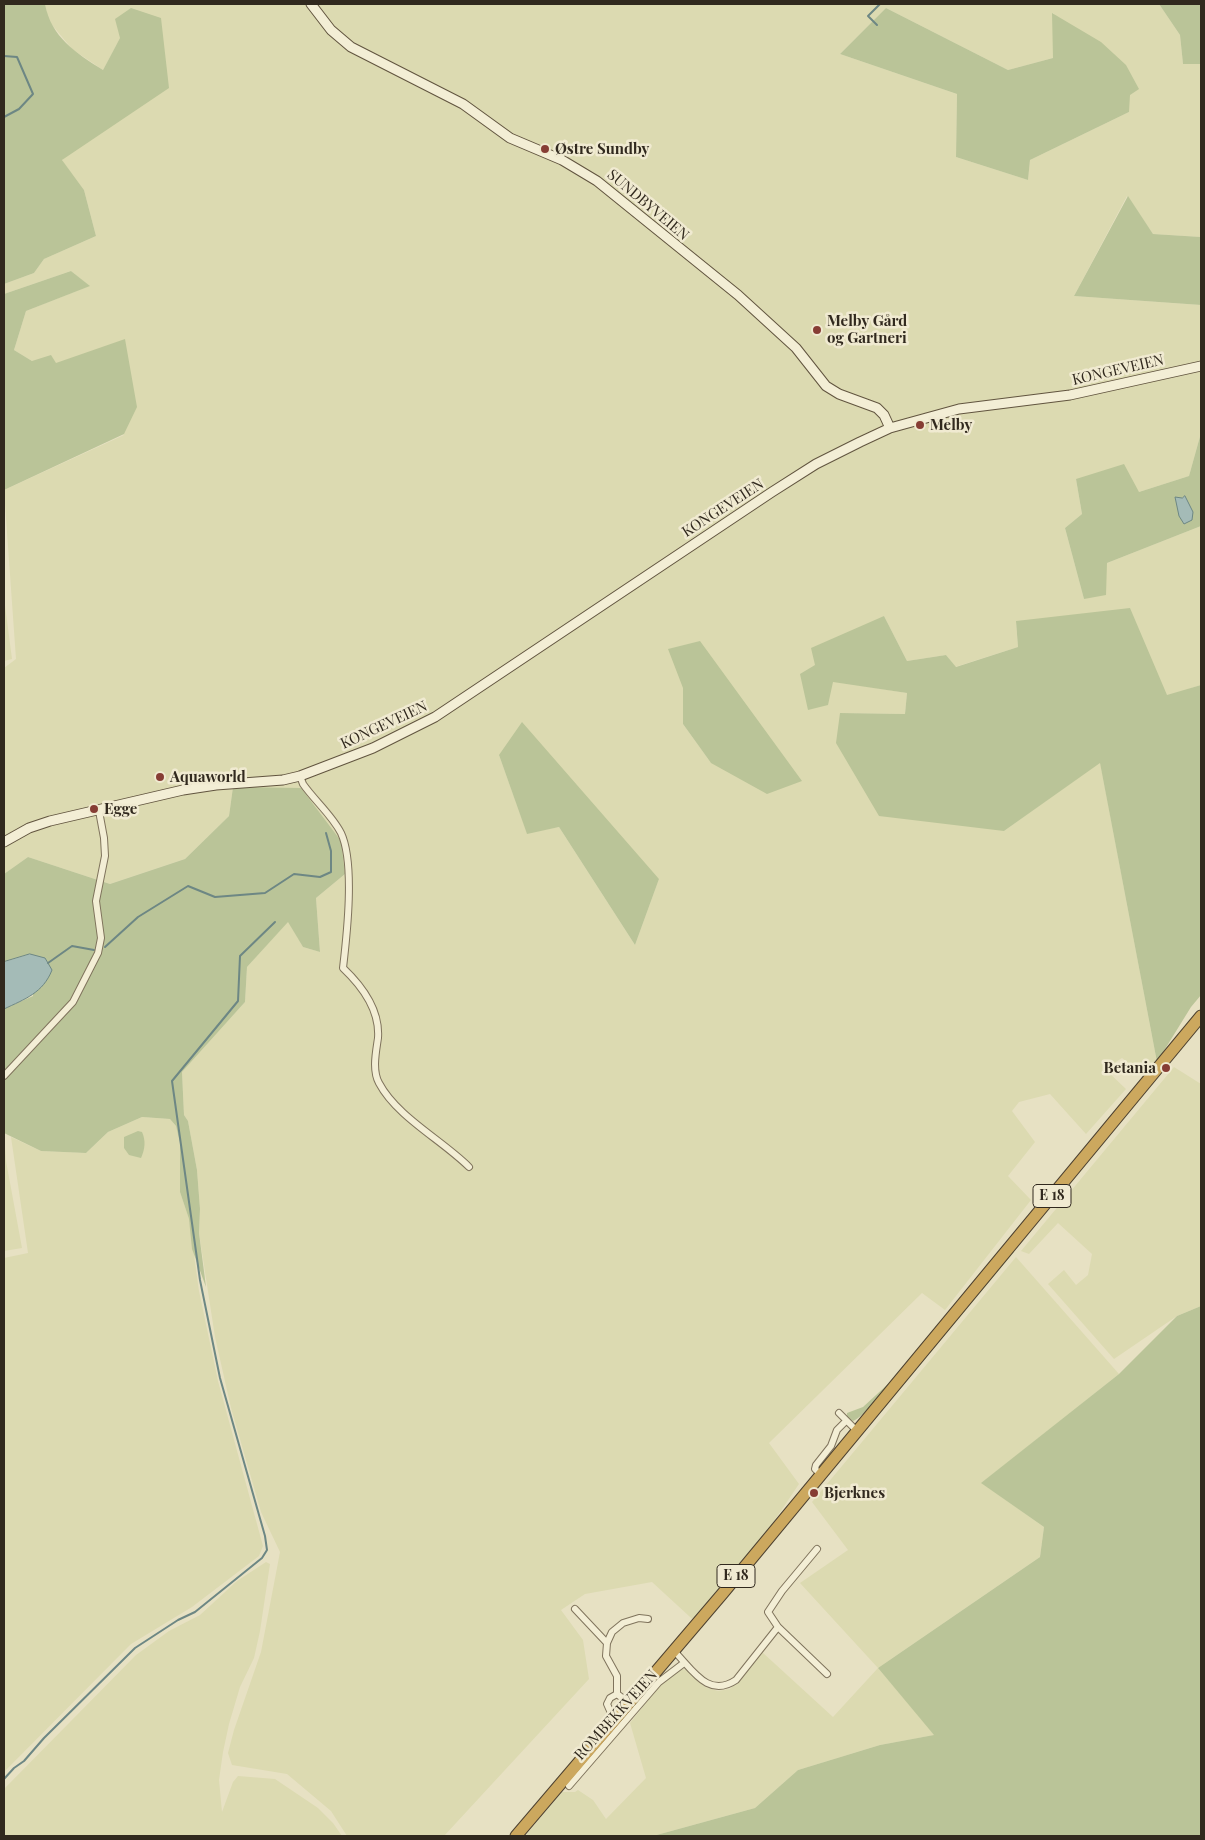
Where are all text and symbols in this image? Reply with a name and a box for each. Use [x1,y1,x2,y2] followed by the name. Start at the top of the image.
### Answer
[555,140,649,158] place label: Østre Sundby
[539,143,551,155] marker: Østre Sundby
[604,166,692,244] street label: SUNDBYVEIEN
[827,312,907,347] place label: Melby Gård og Gartneri
[811,324,823,336] marker: Melby Gård og Gartneri
[1070,351,1166,389] street label: KONGEVEIEN
[930,416,972,434] place label: Melby
[914,419,926,431] marker: Melby
[679,475,767,541] street label: KONGEVEIEN
[338,697,430,753] street label: KONGEVEIEN
[170,768,246,786] place label: Aquaworld
[154,771,166,783] marker: Aquaworld
[104,800,137,818] place label: Egge
[88,803,100,815] marker: Egge
[1104,1059,1156,1077] place label: Betania
[1160,1062,1172,1074] marker: Betania
[1033,1184,1071,1208] road number: E 18
[824,1484,885,1502] place label: Bjerknes
[808,1487,820,1499] marker: Bjerknes
[717,1564,755,1588] road number: E 18
[571,1666,661,1764] street label: ROMBEKKVEIEN

